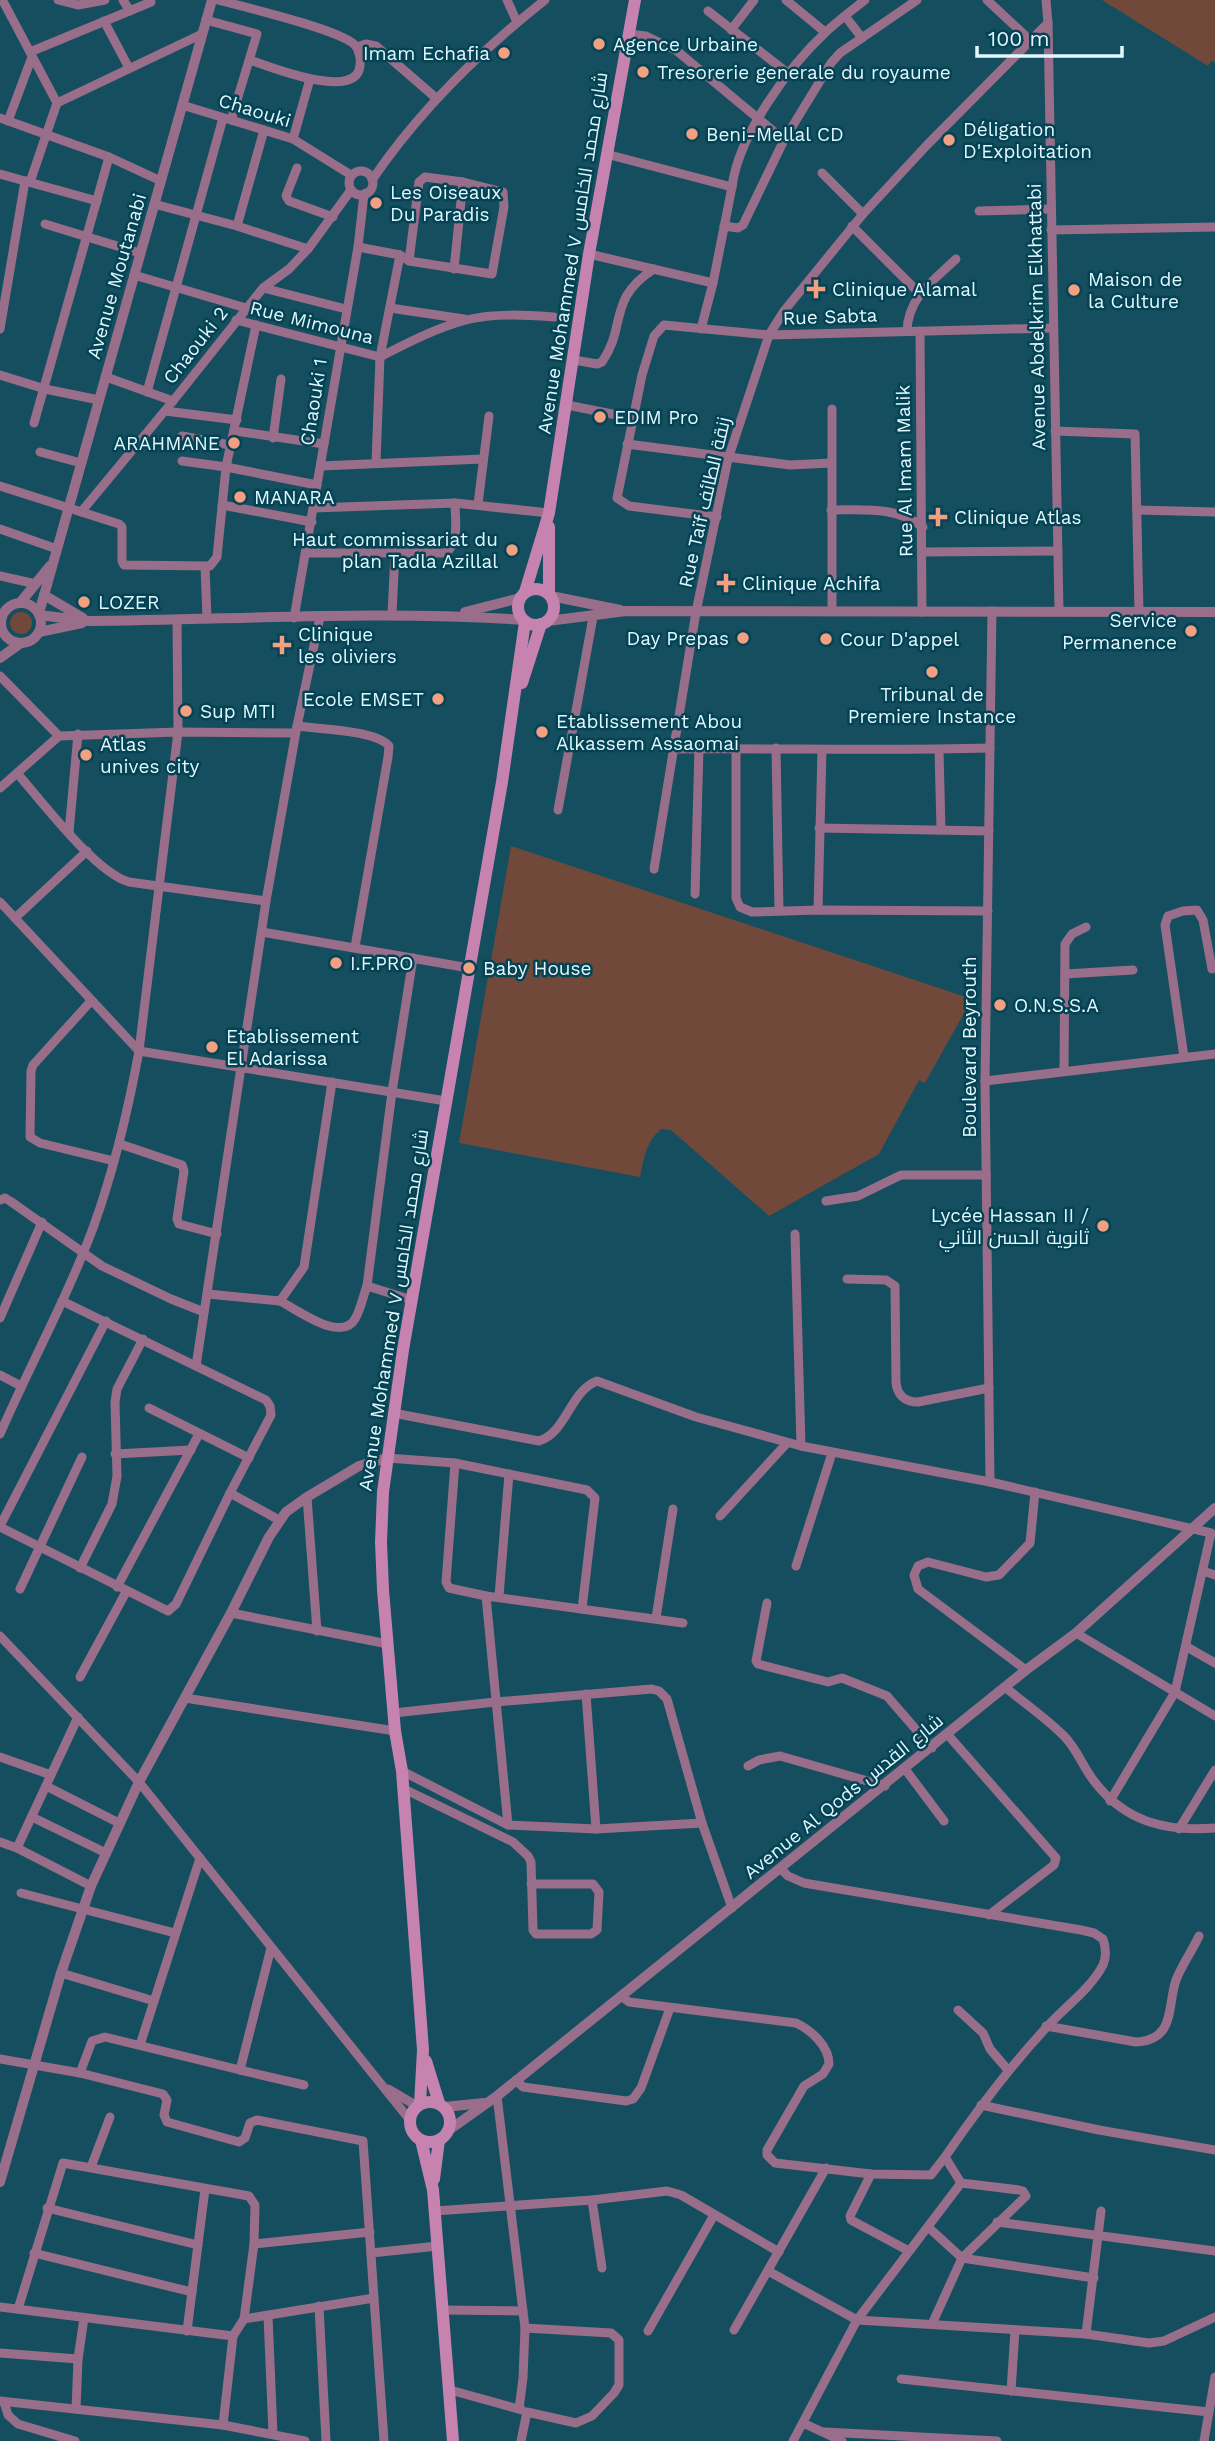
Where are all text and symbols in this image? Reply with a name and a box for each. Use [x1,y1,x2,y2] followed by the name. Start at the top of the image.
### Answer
[977,14,1122,58] scale bar
[988,26,1050,51] text: 100 m
[613,33,758,56] place label: Agence Urbaine
[591,36,607,52] marker: Agence Urbaine
[363,42,490,65] place label: Imam Echafia
[496,45,512,61] marker: Imam Echafia
[657,61,951,84] place label: Tresorerie generale du royaume
[635,64,651,80] marker: Tresorerie generale du royaume
[532,70,614,436] street label: Avenue Mohammed V شارع محمد الخامس
[216,89,294,132] street label: Chaouki
[963,118,1092,163] place label: Déligation D'Exploitation
[706,123,844,146] place label: Beni-Mellal CD
[684,126,700,142] marker: Beni-Mellal CD
[941,132,957,148] marker: Déligation D'Exploitation
[390,181,501,226] place label: Les Oiseaux Du Paradis
[1023,183,1050,451] street label: Avenue Abdelkrim Elkhattabi
[82,191,151,362] street label: Avenue Moutanabi
[368,195,384,211] marker: Les Oiseaux Du Paradis
[1088,268,1182,313] place label: Maison de la Culture
[832,278,977,301] place label: Clinique Alamal
[806,279,826,299] marker: Clinique Alamal
[1066,282,1082,298] marker: Maison de la Culture
[248,296,376,349] street label: Rue Mimouna
[158,302,233,389] street label: Chaouki 2
[782,303,878,330] street label: Rue Sabta
[295,357,332,447] street label: Chaouki 1
[891,384,918,557] street label: Rue Al Imam Malik
[614,406,699,429] place label: EDIM Pro
[592,409,608,425] marker: EDIM Pro
[674,414,735,590] street label: Rue Taïf زنقة الطائف
[114,432,220,455] place label: ARAHMANE
[226,435,242,451] marker: ARAHMANE
[254,486,335,509] place label: MANARA
[232,489,248,505] marker: MANARA
[954,506,1081,529] place label: Clinique Atlas
[928,507,948,527] marker: Clinique Atlas
[292,528,498,573] place label: Haut commissariat du plan Tadla Azillal
[504,542,520,558] marker: Haut commissariat du plan Tadla Azillal
[742,572,881,595] place label: Clinique Achifa
[716,573,736,593] marker: Clinique Achifa
[98,591,160,614] place label: LOZER
[76,594,92,610] marker: LOZER
[1062,609,1177,654] place label: Service Permanence
[298,623,397,668] place label: Clinique les oliviers
[1183,623,1199,639] marker: Service Permanence
[627,627,729,650] place label: Day Prepas
[840,628,959,651] place label: Cour D'appel
[735,630,751,646] marker: Day Prepas
[818,631,834,647] marker: Cour D'appel
[272,635,292,655] marker: Clinique les oliviers
[924,664,940,680] marker: Tribunal de Premiere Instance
[848,683,1016,728] place label: Tribunal de Premiere Instance
[303,688,424,711] place label: Ecole EMSET
[430,691,446,707] marker: Ecole EMSET
[200,700,276,723] place label: Sup MTI
[178,703,194,719] marker: Sup MTI
[556,710,742,755] place label: Etablissement Abou Alkassem Assaomai
[534,724,550,740] marker: Etablissement Abou Alkassem Assaomai
[100,733,200,778] place label: Atlas unives city
[78,747,94,763] marker: Atlas unives city
[350,952,414,975] place label: I.F.PRO
[328,955,344,971] marker: I.F.PRO
[958,956,981,1138] street label: Boulevard Beyrouth
[483,957,592,980] place label: Baby House
[461,960,477,976] marker: Baby House
[1014,994,1099,1017] place label: O.N.S.S.A
[992,997,1008,1013] marker: O.N.S.S.A
[226,1025,359,1070] place label: Etablissement El Adarissa
[204,1039,220,1055] marker: Etablissement El Adarissa
[353,1127,435,1493] street label: Avenue Mohammed V شارع محمد الخامس
[931,1204,1089,1252] place label: Lycée Hassan II / ثانوية الحسن الثاني
[1095,1218,1111,1234] marker: Lycée Hassan II / ثانوية الحسن الثاني
[739,1709,949,1886] street label: Avenue Al Qods شارع القدس

